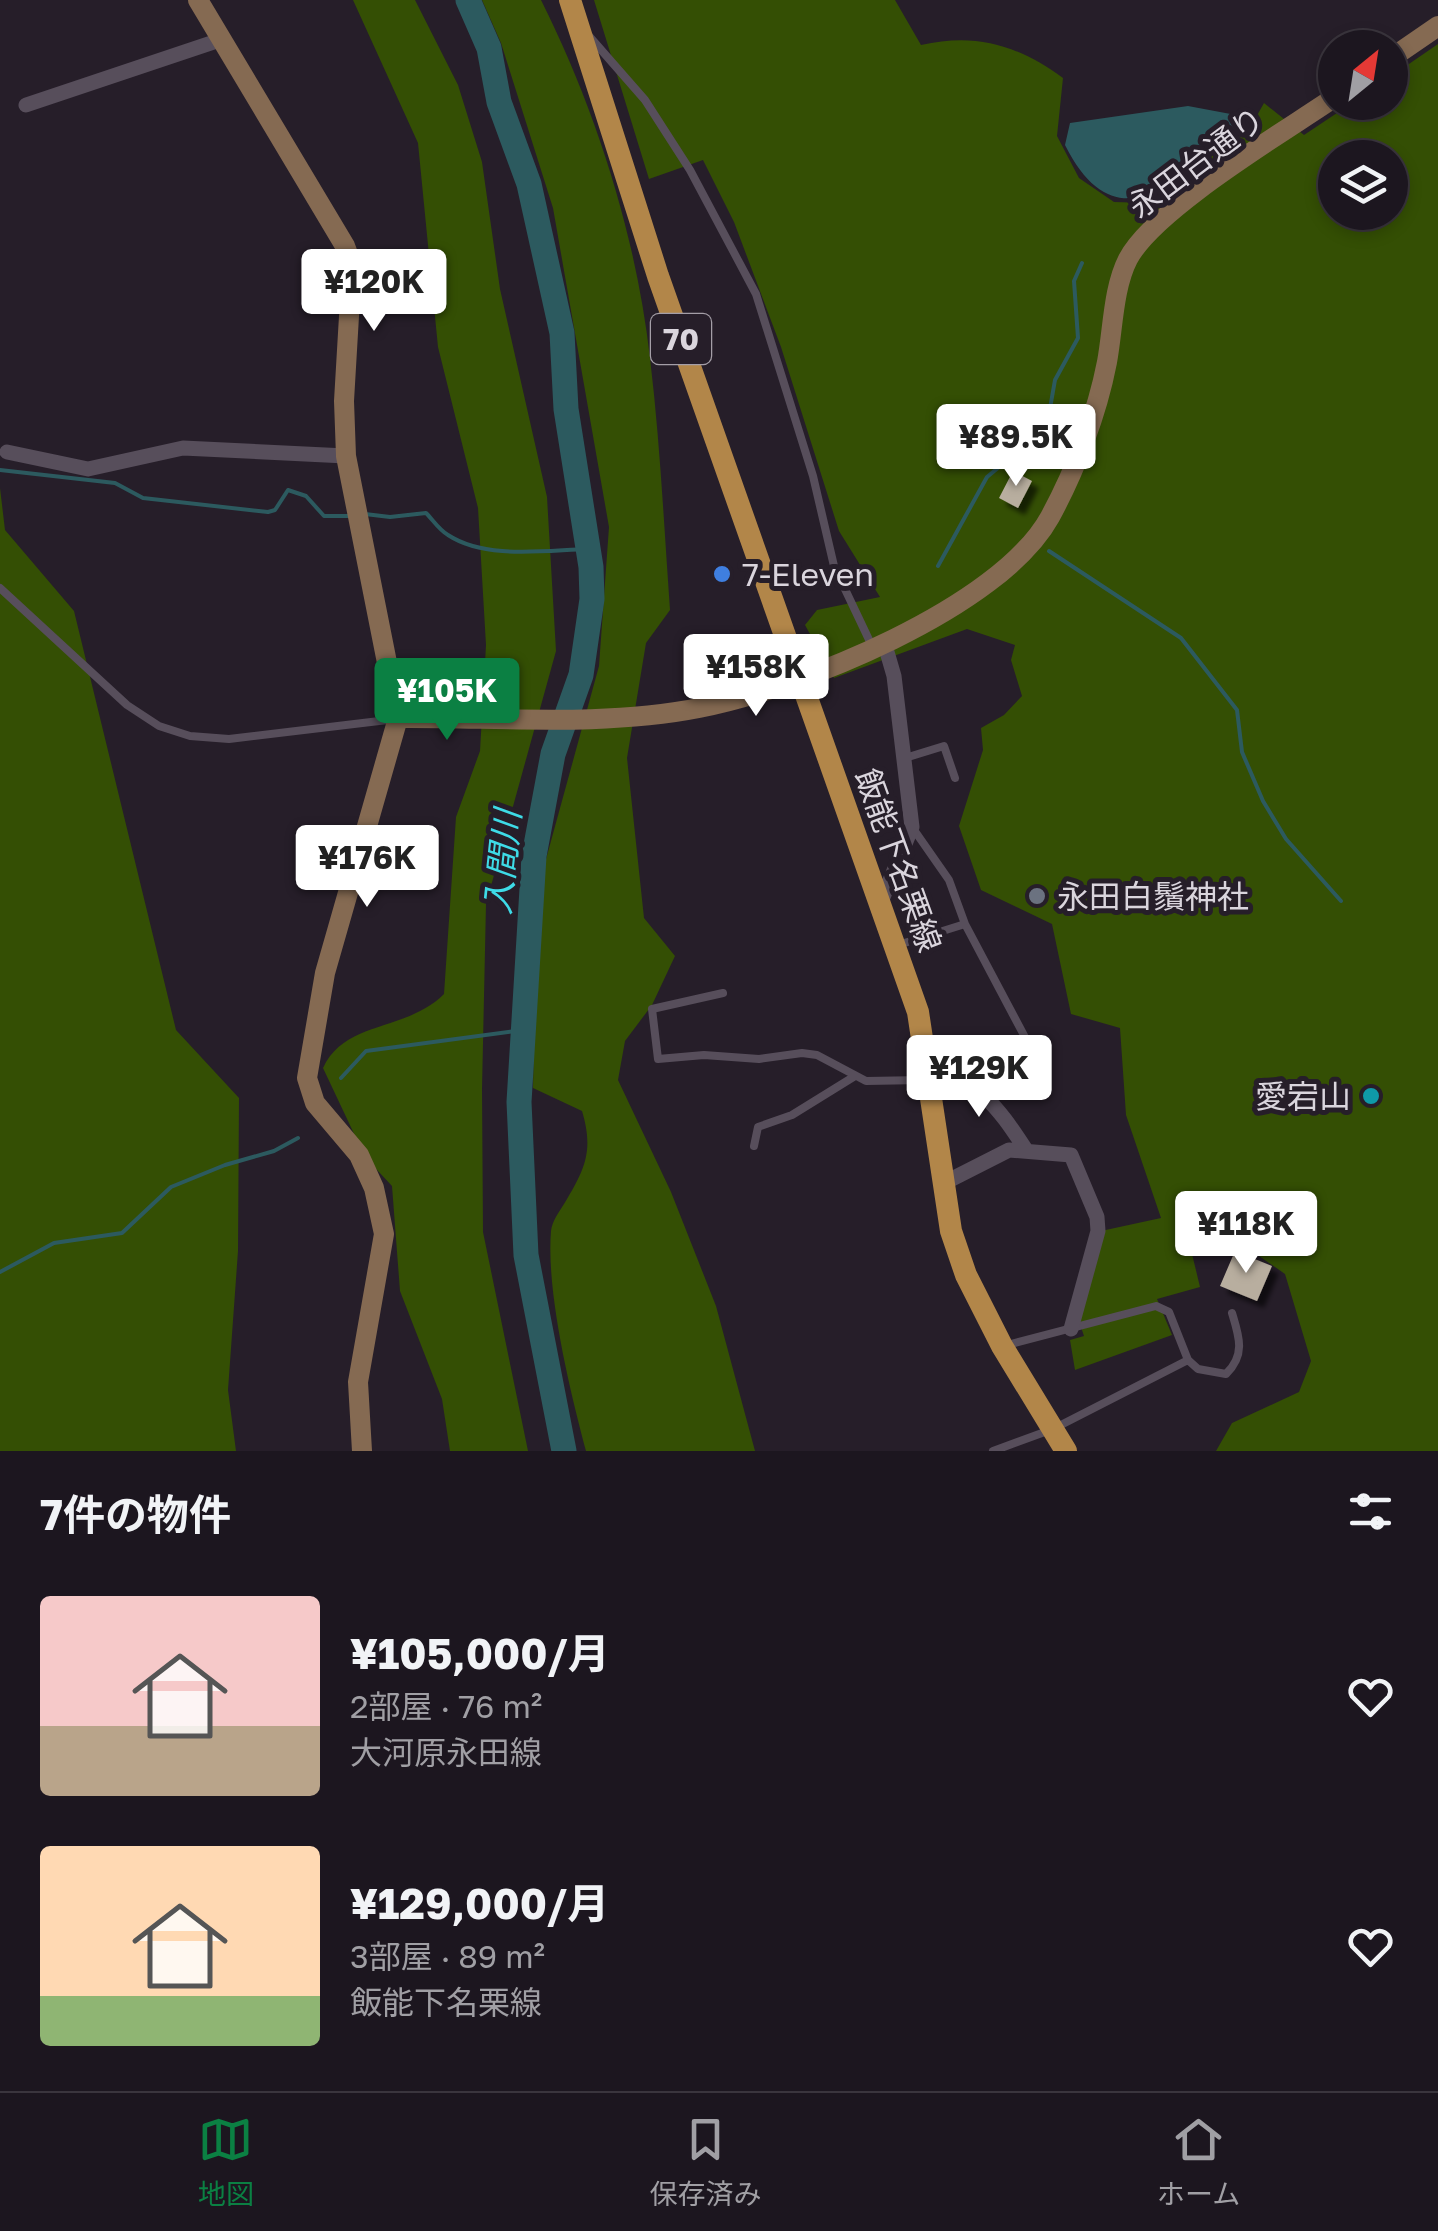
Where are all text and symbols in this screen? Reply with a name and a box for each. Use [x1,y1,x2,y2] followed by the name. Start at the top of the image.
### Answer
[1318,30,1408,120] north arrow
[1318,30,1408,230] map controls
[1121,99,1271,225] street label: 永田台通り
[1318,140,1408,230] button: layers
[304,249,444,334] pin: ¥120K
[323,262,425,300] text: ¥120K
[651,314,711,364] road number: 70
[935,404,1097,489] pin: ¥89.5K
[959,417,1073,455] text: ¥89.5K
[742,555,874,593] place label: 7-Eleven
[711,563,733,585] marker: 7-Eleven
[686,634,826,719] pin: ¥158K
[706,647,806,685] text: ¥158K
[377,658,517,743] pin: ¥105K
[396,671,498,709] text: ¥105K
[848,763,950,957] street label: 飯能下名栗線
[476,804,529,916] water label: 入間川
[297,825,437,910] pin: ¥176K
[318,838,416,876] text: ¥176K
[1057,877,1249,915] place label: 永田白鬚神社
[1026,885,1048,907] marker: 永田白鬚神社
[909,1035,1049,1120] pin: ¥129K
[929,1048,1029,1086] text: ¥129K
[1255,1077,1351,1115] place label: 愛宕山
[1360,1085,1382,1107] marker: 愛宕山
[1176,1191,1316,1276] pin: ¥118K
[1197,1204,1295,1242] text: ¥118K
[1343,1484,1398,1539] icon: filters
[40,1489,231,1539] text: 7件の物件
[350,1628,610,1678] text: ¥105,000/月
[120,1636,240,1756] icon: home
[1343,1669,1398,1724] icon: heart
[350,1687,542,1725] text: 2部屋 · 76 m²
[350,1733,542,1771] text: 大河原永田線
[350,1878,609,1928] text: ¥129,000/月
[120,1886,240,2006] icon: home
[1343,1919,1398,1974] icon: heart
[350,1937,545,1975] text: 3部屋 · 89 m²
[350,1983,542,2021] text: 飯能下名栗線
[198,2112,254,2212] tab: 地図
[649,2112,761,2212] tab: 保存済み
[1157,2112,1240,2212] tab: ホーム

